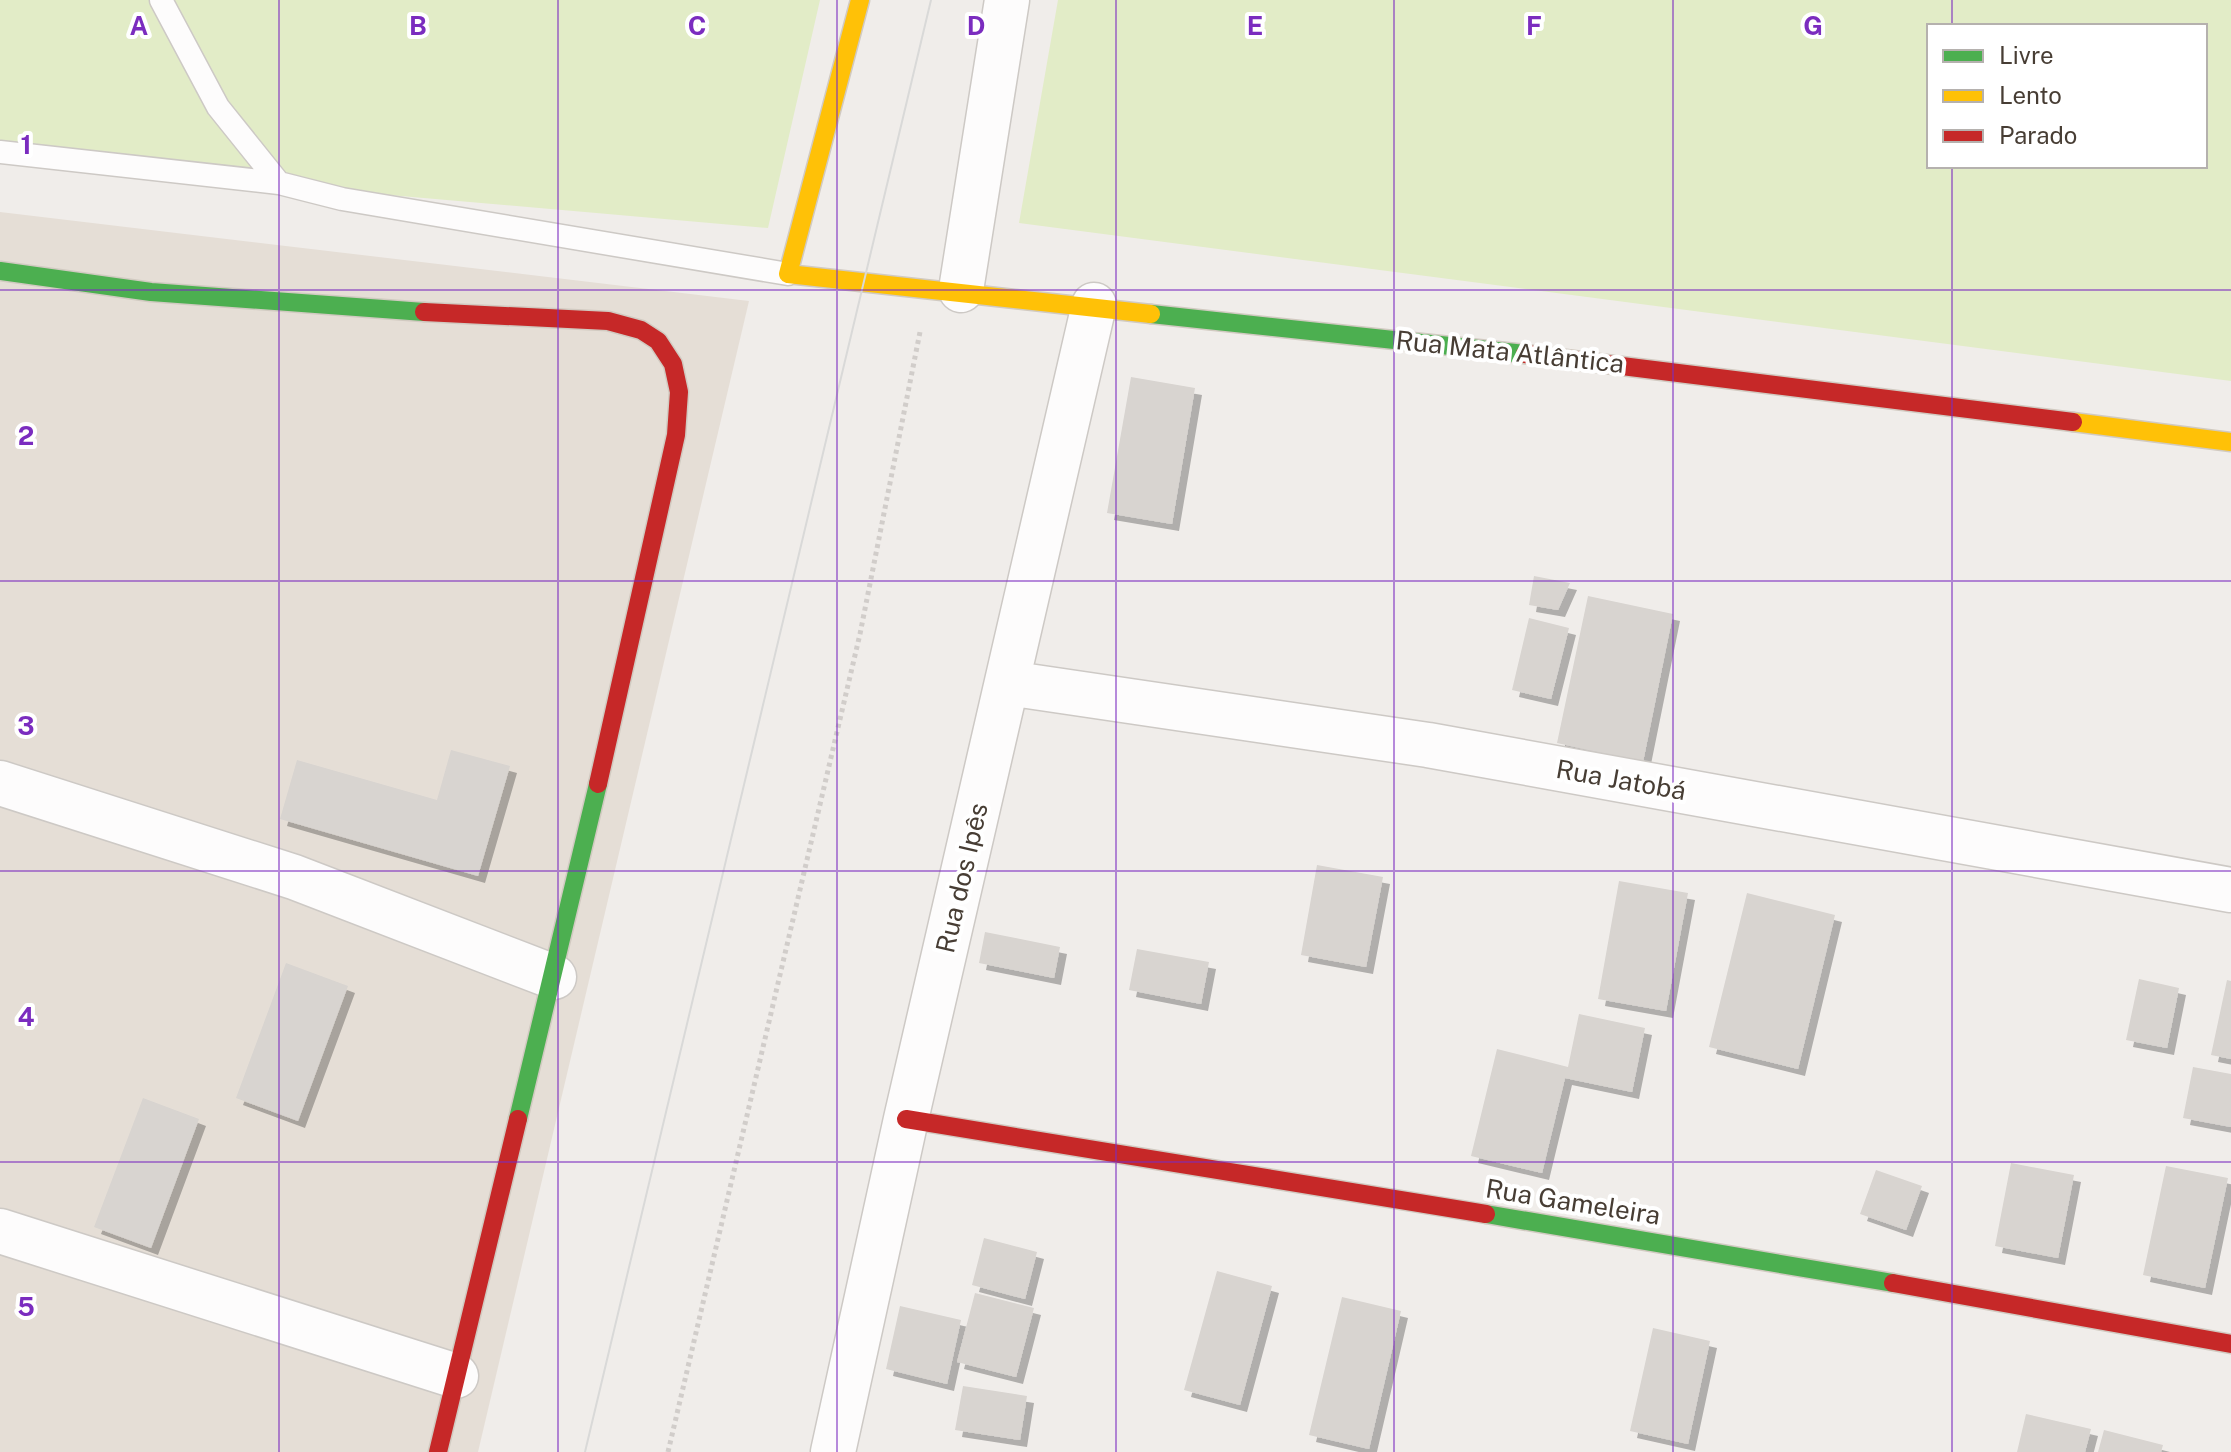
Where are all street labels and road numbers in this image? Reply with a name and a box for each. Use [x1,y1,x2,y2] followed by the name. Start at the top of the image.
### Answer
[1394,324,1626,379] street label: Rua Mata Atlântica
[1554,753,1688,806] street label: Rua Jatobá
[929,800,994,956] street label: Rua dos Ipês
[1484,1172,1663,1231] street label: Rua Gameleira

